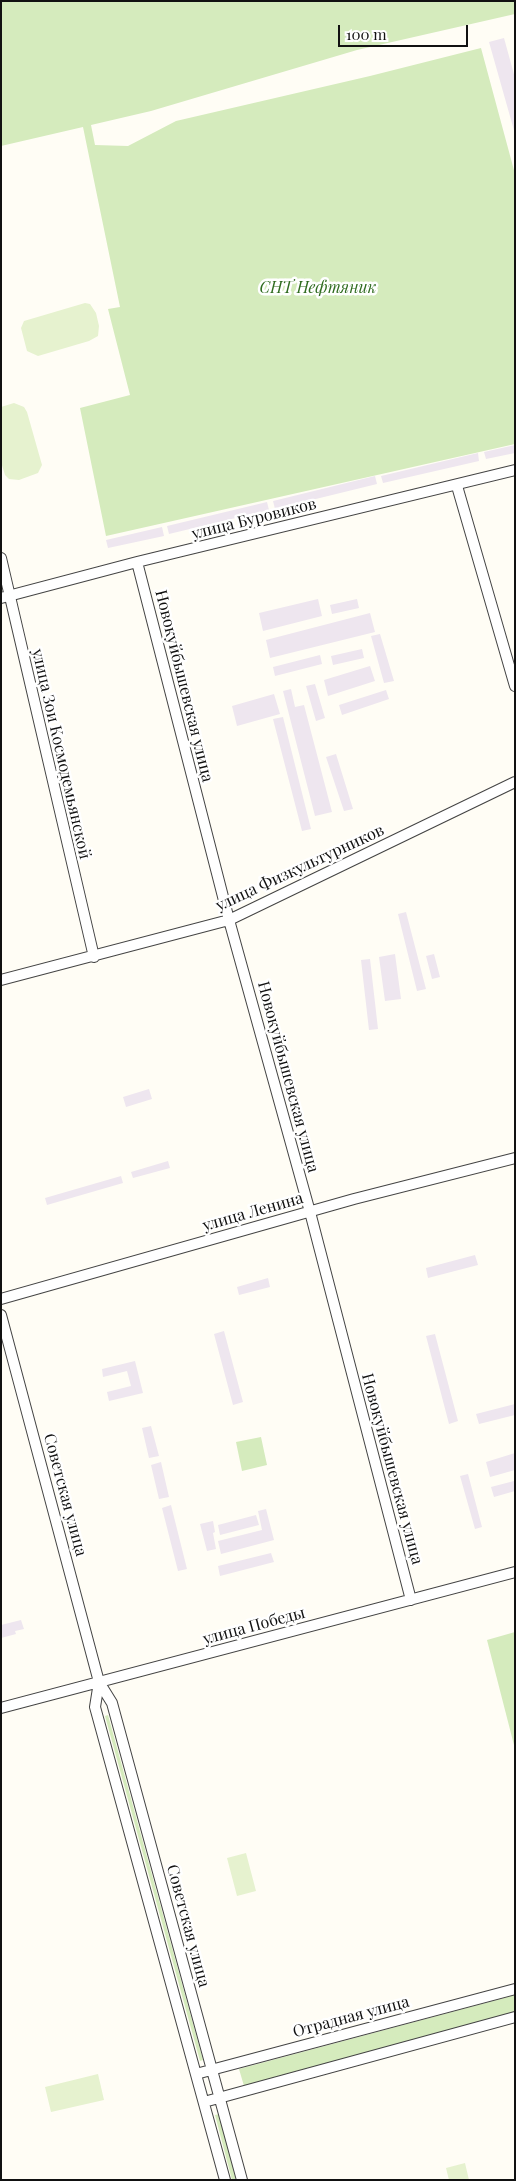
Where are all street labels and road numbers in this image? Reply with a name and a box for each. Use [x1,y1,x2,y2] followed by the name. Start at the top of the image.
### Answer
[190,494,318,544] street label: улица Буровиков
[151,588,217,784] street label: Новокуйбышевская улица
[27,647,95,861] street label: улица Зои Космодемьянской
[213,821,387,915] street label: улица Физкультурников
[253,979,323,1175] street label: Новокуйбышевская улица
[201,1189,305,1235] street label: улица Ленина
[357,1371,427,1567] street label: Новокуйбышевская улица
[39,1432,91,1558] street label: Советская улица
[201,1603,307,1649] street label: улица Победы
[162,1863,214,1989] street label: Советская улица
[291,1992,411,2042] street label: Отрадная улица

